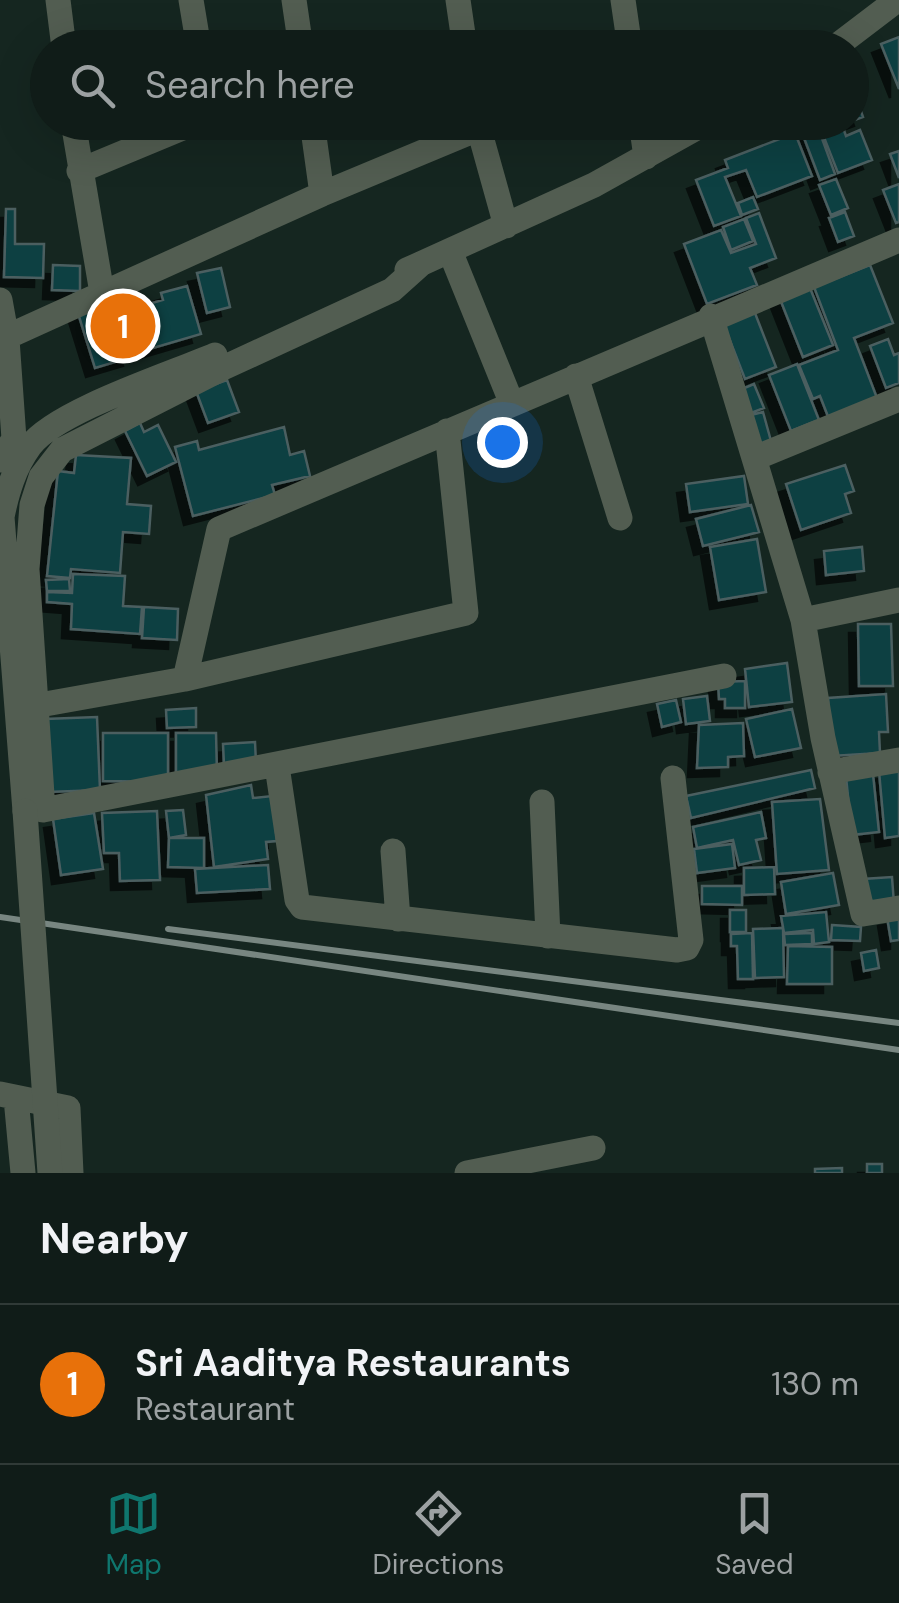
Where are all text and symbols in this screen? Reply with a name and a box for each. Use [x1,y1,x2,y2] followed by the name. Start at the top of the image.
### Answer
[30,30,869,140] search box
[65,58,120,113] icon: search
[145,60,355,110] text: Search here
[90,288,156,364] pin: 1
[477,417,528,468] your location
[40,1211,189,1266] text: Nearby
[135,1338,571,1388] text: Sri Aaditya Restaurants
[67,1363,78,1405] text: 1
[771,1363,859,1405] text: 130 m
[135,1388,295,1430] text: Restaurant
[105,1486,162,1583] tab: Map
[373,1486,504,1583] tab: Directions
[715,1486,794,1583] tab: Saved

